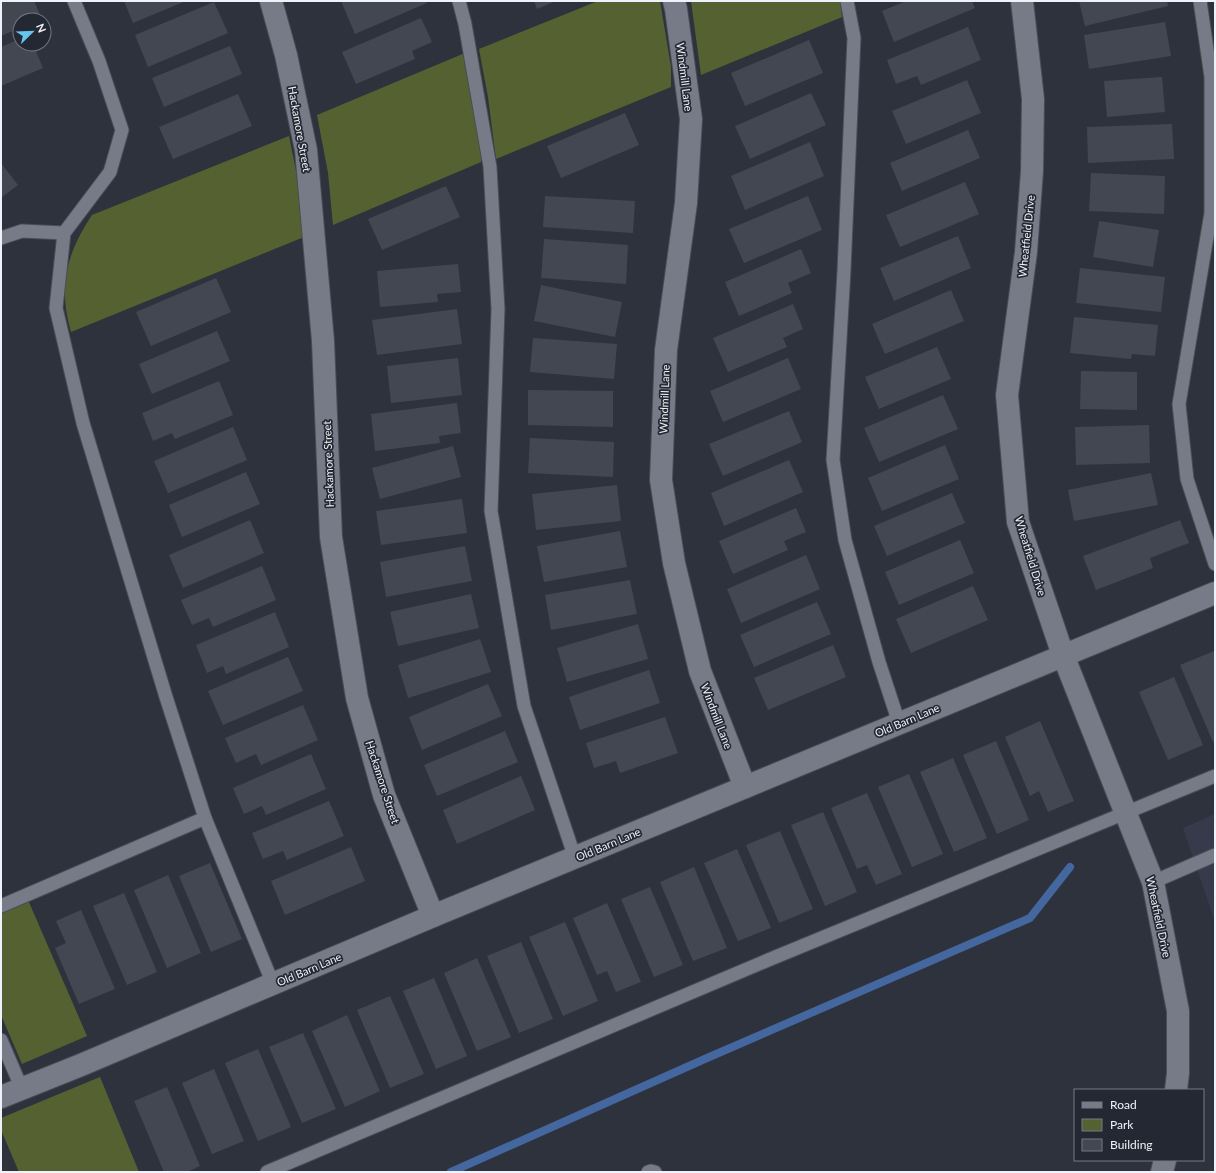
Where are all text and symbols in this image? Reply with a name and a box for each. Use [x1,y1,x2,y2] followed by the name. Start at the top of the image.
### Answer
[12,12,52,52] north arrow
[34,21,49,34] text: N
[674,42,696,112] street label: Windmill Lane
[286,85,314,173] street label: Hackamore Street
[1015,194,1037,278] street label: Wheatfield Drive
[656,364,672,434] street label: Windmill Lane
[320,420,336,508] street label: Hackamore Street
[1013,515,1049,598] street label: Wheatfield Drive
[699,681,736,751] street label: Windmill Lane
[873,701,941,739] street label: Old Barn Lane
[363,739,403,825] street label: Hackamore Street
[574,825,642,863] street label: Old Barn Lane
[1144,875,1174,959] street label: Wheatfield Drive
[275,950,343,988] street label: Old Barn Lane
[1074,1089,1204,1161] legend
[1110,1097,1137,1112] text: Road
[1110,1117,1134,1132] text: Park
[1110,1137,1153,1152] text: Building

